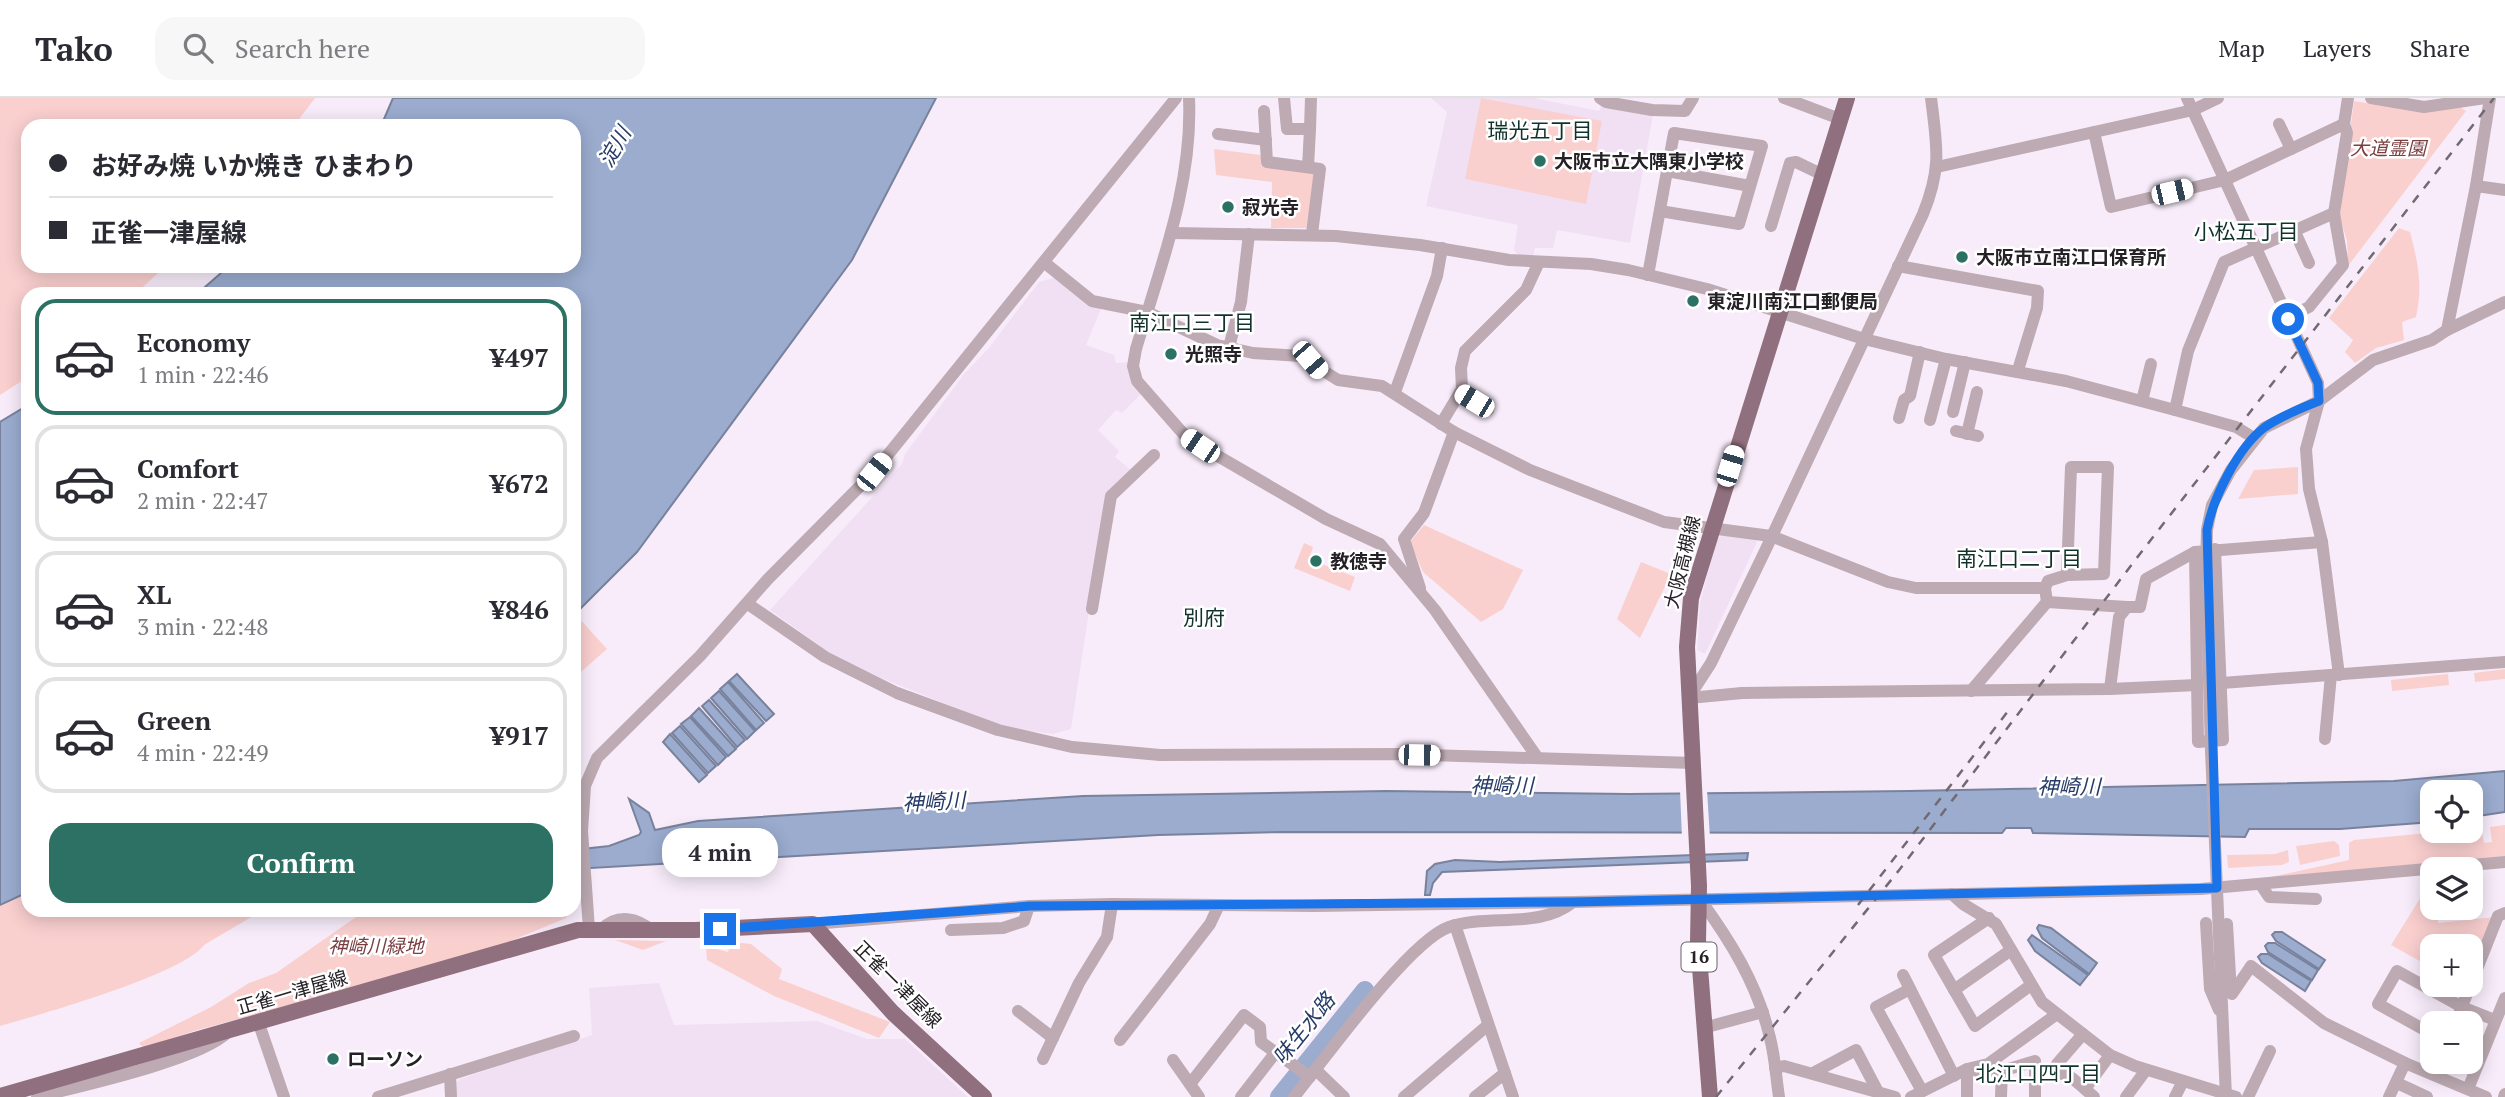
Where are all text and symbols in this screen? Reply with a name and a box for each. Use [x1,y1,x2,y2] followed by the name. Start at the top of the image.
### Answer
[155,17,645,80] search box
[35,27,113,70] text: Tako
[179,29,217,67] icon: search
[235,31,370,65] text: Search here
[2218,32,2265,64] text: Map
[2303,32,2372,64] text: Layers
[2410,32,2470,64] text: Share
[1488,116,1593,144] district label: 瑞光五丁目
[592,120,638,172] water label: 淀川
[2350,135,2429,160] park label: 大道霊園
[91,148,417,182] text: お好み焼 いか焼き ひまわり
[1554,148,1744,173] place label: 大阪市立大隅東小学校
[1532,153,1548,169] marker: 大阪市立大隅東小学校
[2150,177,2195,207] car
[1242,194,1299,219] place label: 寂光寺
[1220,199,1236,215] marker: 寂光寺
[91,215,247,249] text: 正雀一津屋線
[2194,217,2299,245] district label: 小松五丁目
[1976,244,2166,269] place label: 大阪市立南江口保育所
[1954,249,1970,265] marker: 大阪市立南江口保育所
[1707,288,1878,313] place label: 東淀川南江口郵便局
[1685,293,1701,309] marker: 東淀川南江口郵便局
[2272,303,2304,335] route start
[1129,308,1255,336] district label: 南江口三丁目
[137,325,250,359] text: Economy
[53,326,116,389] icon: car
[1289,337,1332,383] car
[490,340,549,374] text: ¥497
[1185,341,1242,366] place label: 光照寺
[1163,346,1179,362] marker: 光照寺
[137,359,269,390] text: 1 min · 22:46
[1451,381,1498,421] car
[1177,426,1224,466] car
[1714,443,1747,489] car
[853,449,896,495] car
[137,451,239,485] text: Comfort
[53,452,116,515] icon: car
[490,466,549,500] text: ¥672
[137,485,269,516] text: 2 min · 22:47
[1658,513,1705,611] street label: 大阪高槻線
[1956,544,2082,572] district label: 南江口二丁目
[1330,548,1387,573] place label: 教徳寺
[1308,553,1324,569] marker: 教徳寺
[137,577,171,611] text: XL
[53,578,116,641] icon: car
[490,592,549,626] text: ¥846
[1183,603,1225,631] district label: 別府
[137,611,269,642] text: 3 min · 22:48
[137,703,211,737] text: Green
[53,704,116,767] icon: car
[490,718,549,752] text: ¥917
[137,737,269,768] text: 4 min · 22:49
[1398,744,1441,766] car
[1471,771,1535,799] water label: 神崎川
[2038,772,2102,800] water label: 神崎川
[2420,780,2483,1074] map controls
[2420,780,2483,843] button: locate
[902,785,968,817] water label: 神崎川
[49,823,553,903] button: Confirm
[662,828,778,876] callout: 4 min
[689,837,751,868] text: 4 min
[2420,857,2483,920] button: layers
[704,913,736,945] route end
[328,933,425,958] park label: 神崎川緑地
[849,934,948,1033] street label: 正雀一津屋線
[2420,934,2483,997] button: +
[1682,942,1716,972] road number: 16
[234,964,350,1019] street label: 正雀一津屋線
[1266,985,1342,1070] water label: 味生水路
[2420,1011,2483,1074] button: −
[347,1046,423,1071] place label: ローソン
[325,1051,341,1067] marker: ローソン
[1975,1059,2101,1087] district label: 北江口四丁目

